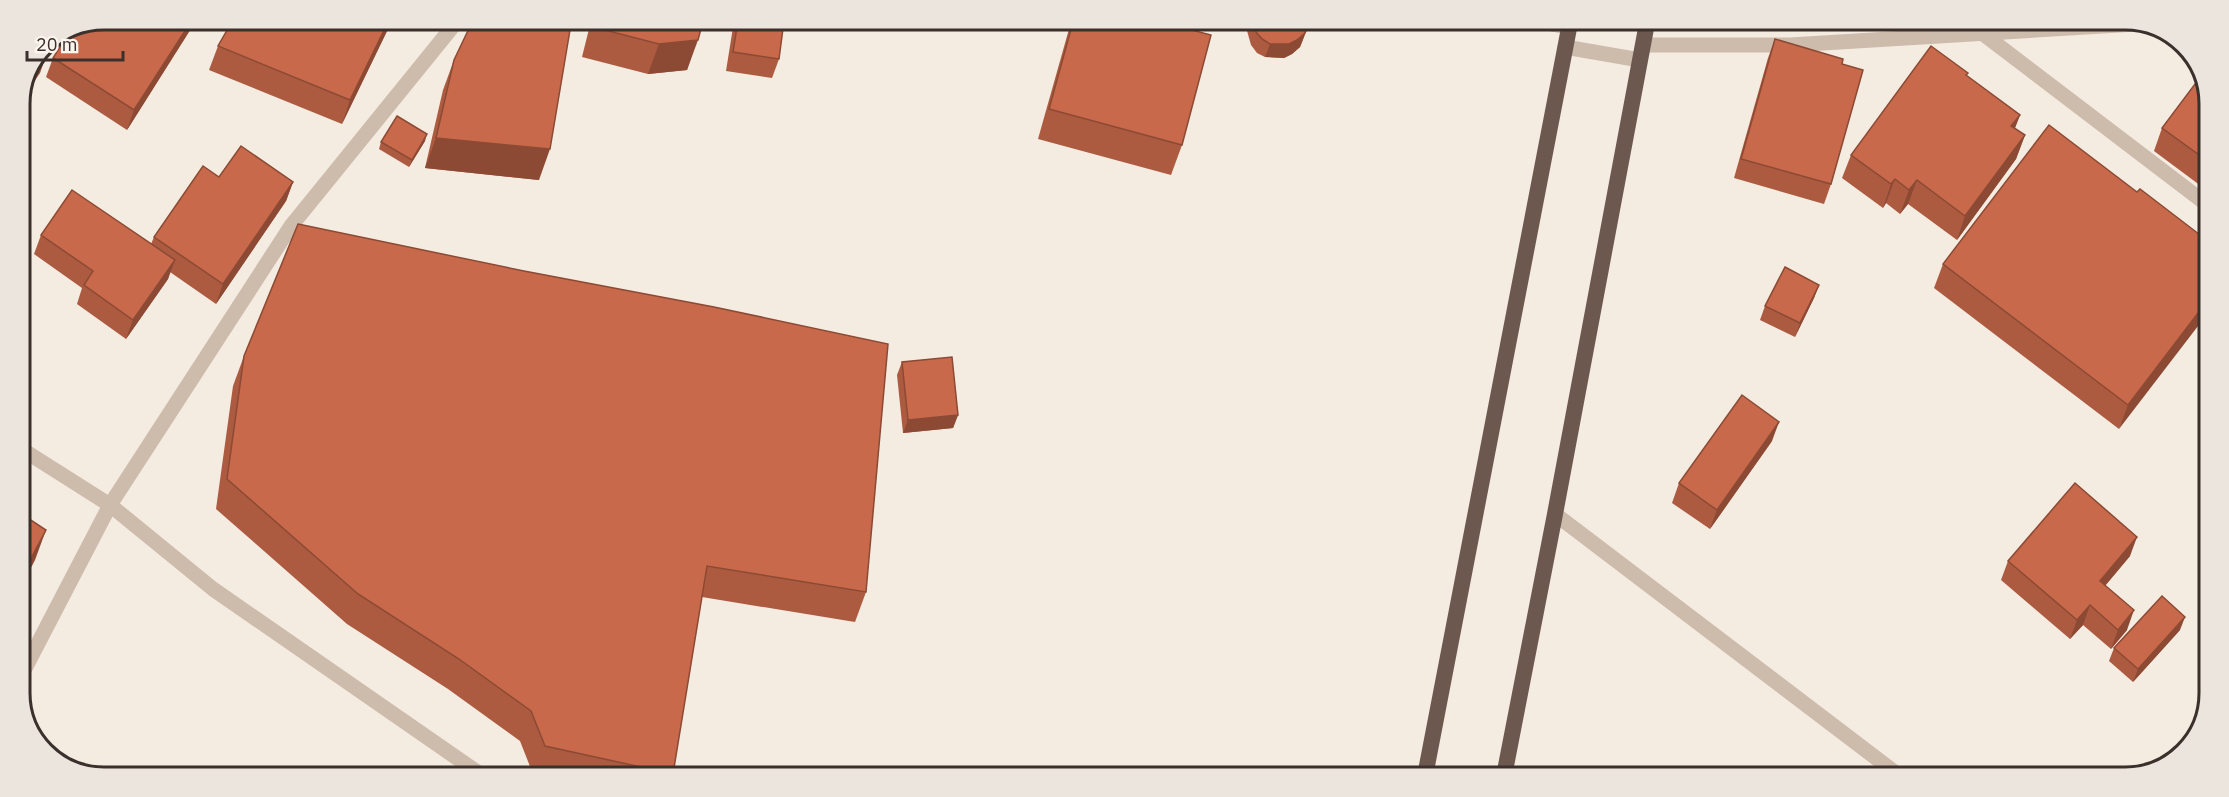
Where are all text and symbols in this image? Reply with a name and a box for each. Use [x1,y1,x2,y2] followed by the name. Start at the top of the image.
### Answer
[27,24,123,62] scale bar
[36,33,78,56] text: 20 m

